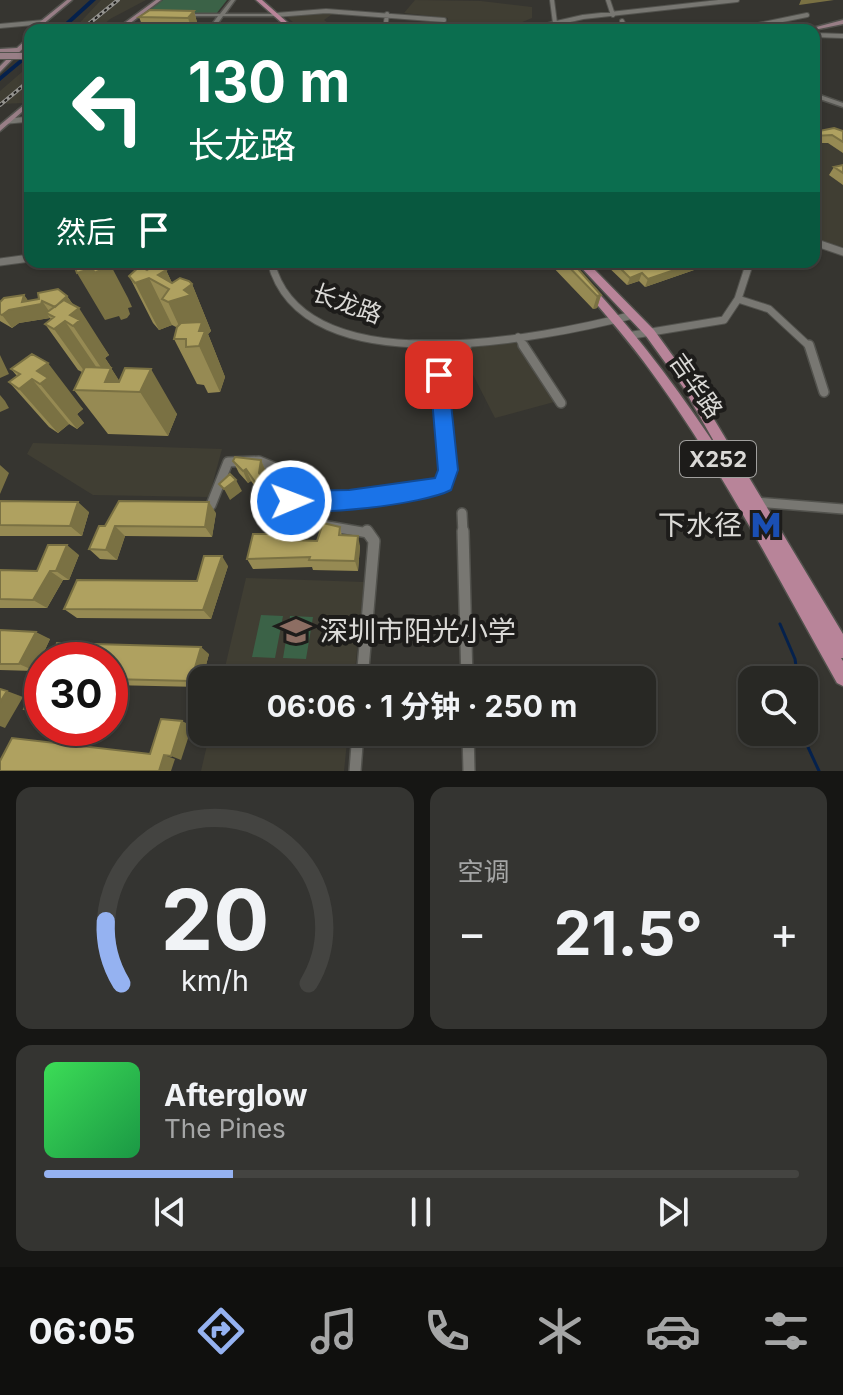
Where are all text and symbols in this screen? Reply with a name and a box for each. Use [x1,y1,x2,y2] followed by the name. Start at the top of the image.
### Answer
[188,48,350,116] text: 130 m
[56,56,160,160] icon: left
[188,123,296,167] text: 长龙路
[132,208,176,252] icon: arrive
[56,214,116,250] text: 然后
[308,278,386,329] street label: 长龙路
[405,341,473,409] pin
[664,348,729,424] street label: 吉华路
[417,353,461,397] icon: arrive
[680,441,756,477] road number: X252
[249,459,333,543] position arrow
[658,508,742,542] place label: 下水径
[749,508,783,542] metro station icon: 下水径
[279,614,313,648] school or university icon: 深圳市阳光小学
[320,614,516,648] place label: 深圳市阳光小学
[24,642,128,746] speed limit sign: 30
[738,666,818,746] map controls
[738,666,818,746] button: search
[267,688,577,724] text: 06:06 · 1 分钟 · 250 m
[458,856,510,887] text: 空调
[161,869,269,970] text: 20
[554,897,703,969] text: 21.5°
[458,906,487,960] text: −
[770,906,799,960] text: +
[181,963,249,998] text: km/h
[164,1077,308,1113] text: Afterglow
[164,1113,286,1144] text: The Pines
[148,1190,192,1234] icon: previous
[399,1190,443,1234] icon: pause
[651,1190,695,1234] icon: next
[193,1303,249,1359] icon: directions
[306,1303,362,1359] icon: music
[419,1303,475,1359] icon: phone
[532,1303,588,1359] icon: climate
[645,1303,701,1359] icon: car
[758,1303,814,1359] icon: filters
[29,1309,136,1353] text: 06:05

